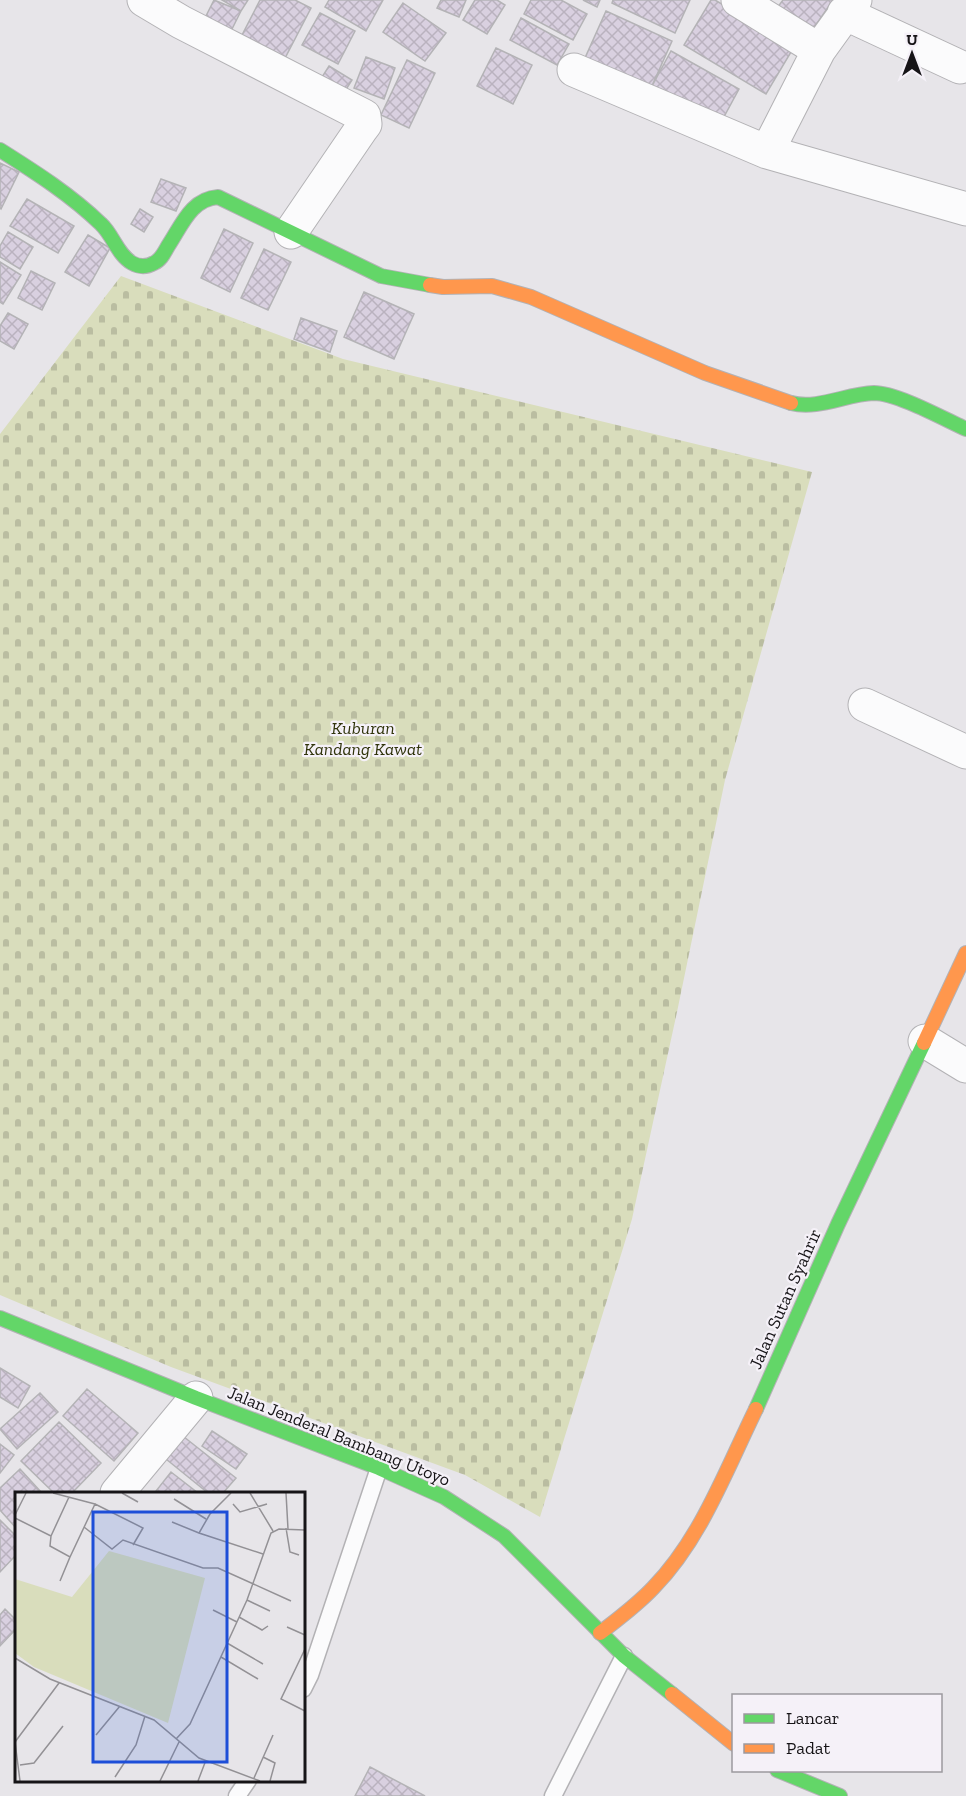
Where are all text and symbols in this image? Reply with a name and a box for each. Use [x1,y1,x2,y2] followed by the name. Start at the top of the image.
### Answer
[882,24,942,84] north arrow
[906,30,918,49] text: U
[304,717,422,760] park label: Kuburan Kandang Kawat
[744,1225,826,1373] street label: Jalan Sutan Syahrir
[224,1381,454,1491] street label: Jalan Jenderal Bambang Utoyo
[15,1492,304,1781] inset map
[732,1694,942,1772] legend
[786,1707,839,1729] text: Lancar
[786,1737,830,1759] text: Padat

